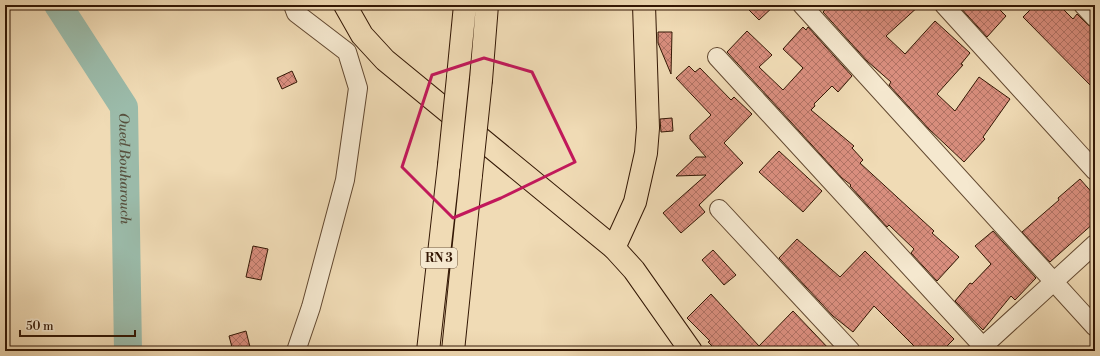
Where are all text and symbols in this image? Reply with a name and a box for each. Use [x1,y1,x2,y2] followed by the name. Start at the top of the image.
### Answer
[114,113,134,225] water label: Oued Bouharouch
[421,248,457,268] road number: RN 3
[20,312,135,338] scale bar
[26,319,54,334] text: 50 m

